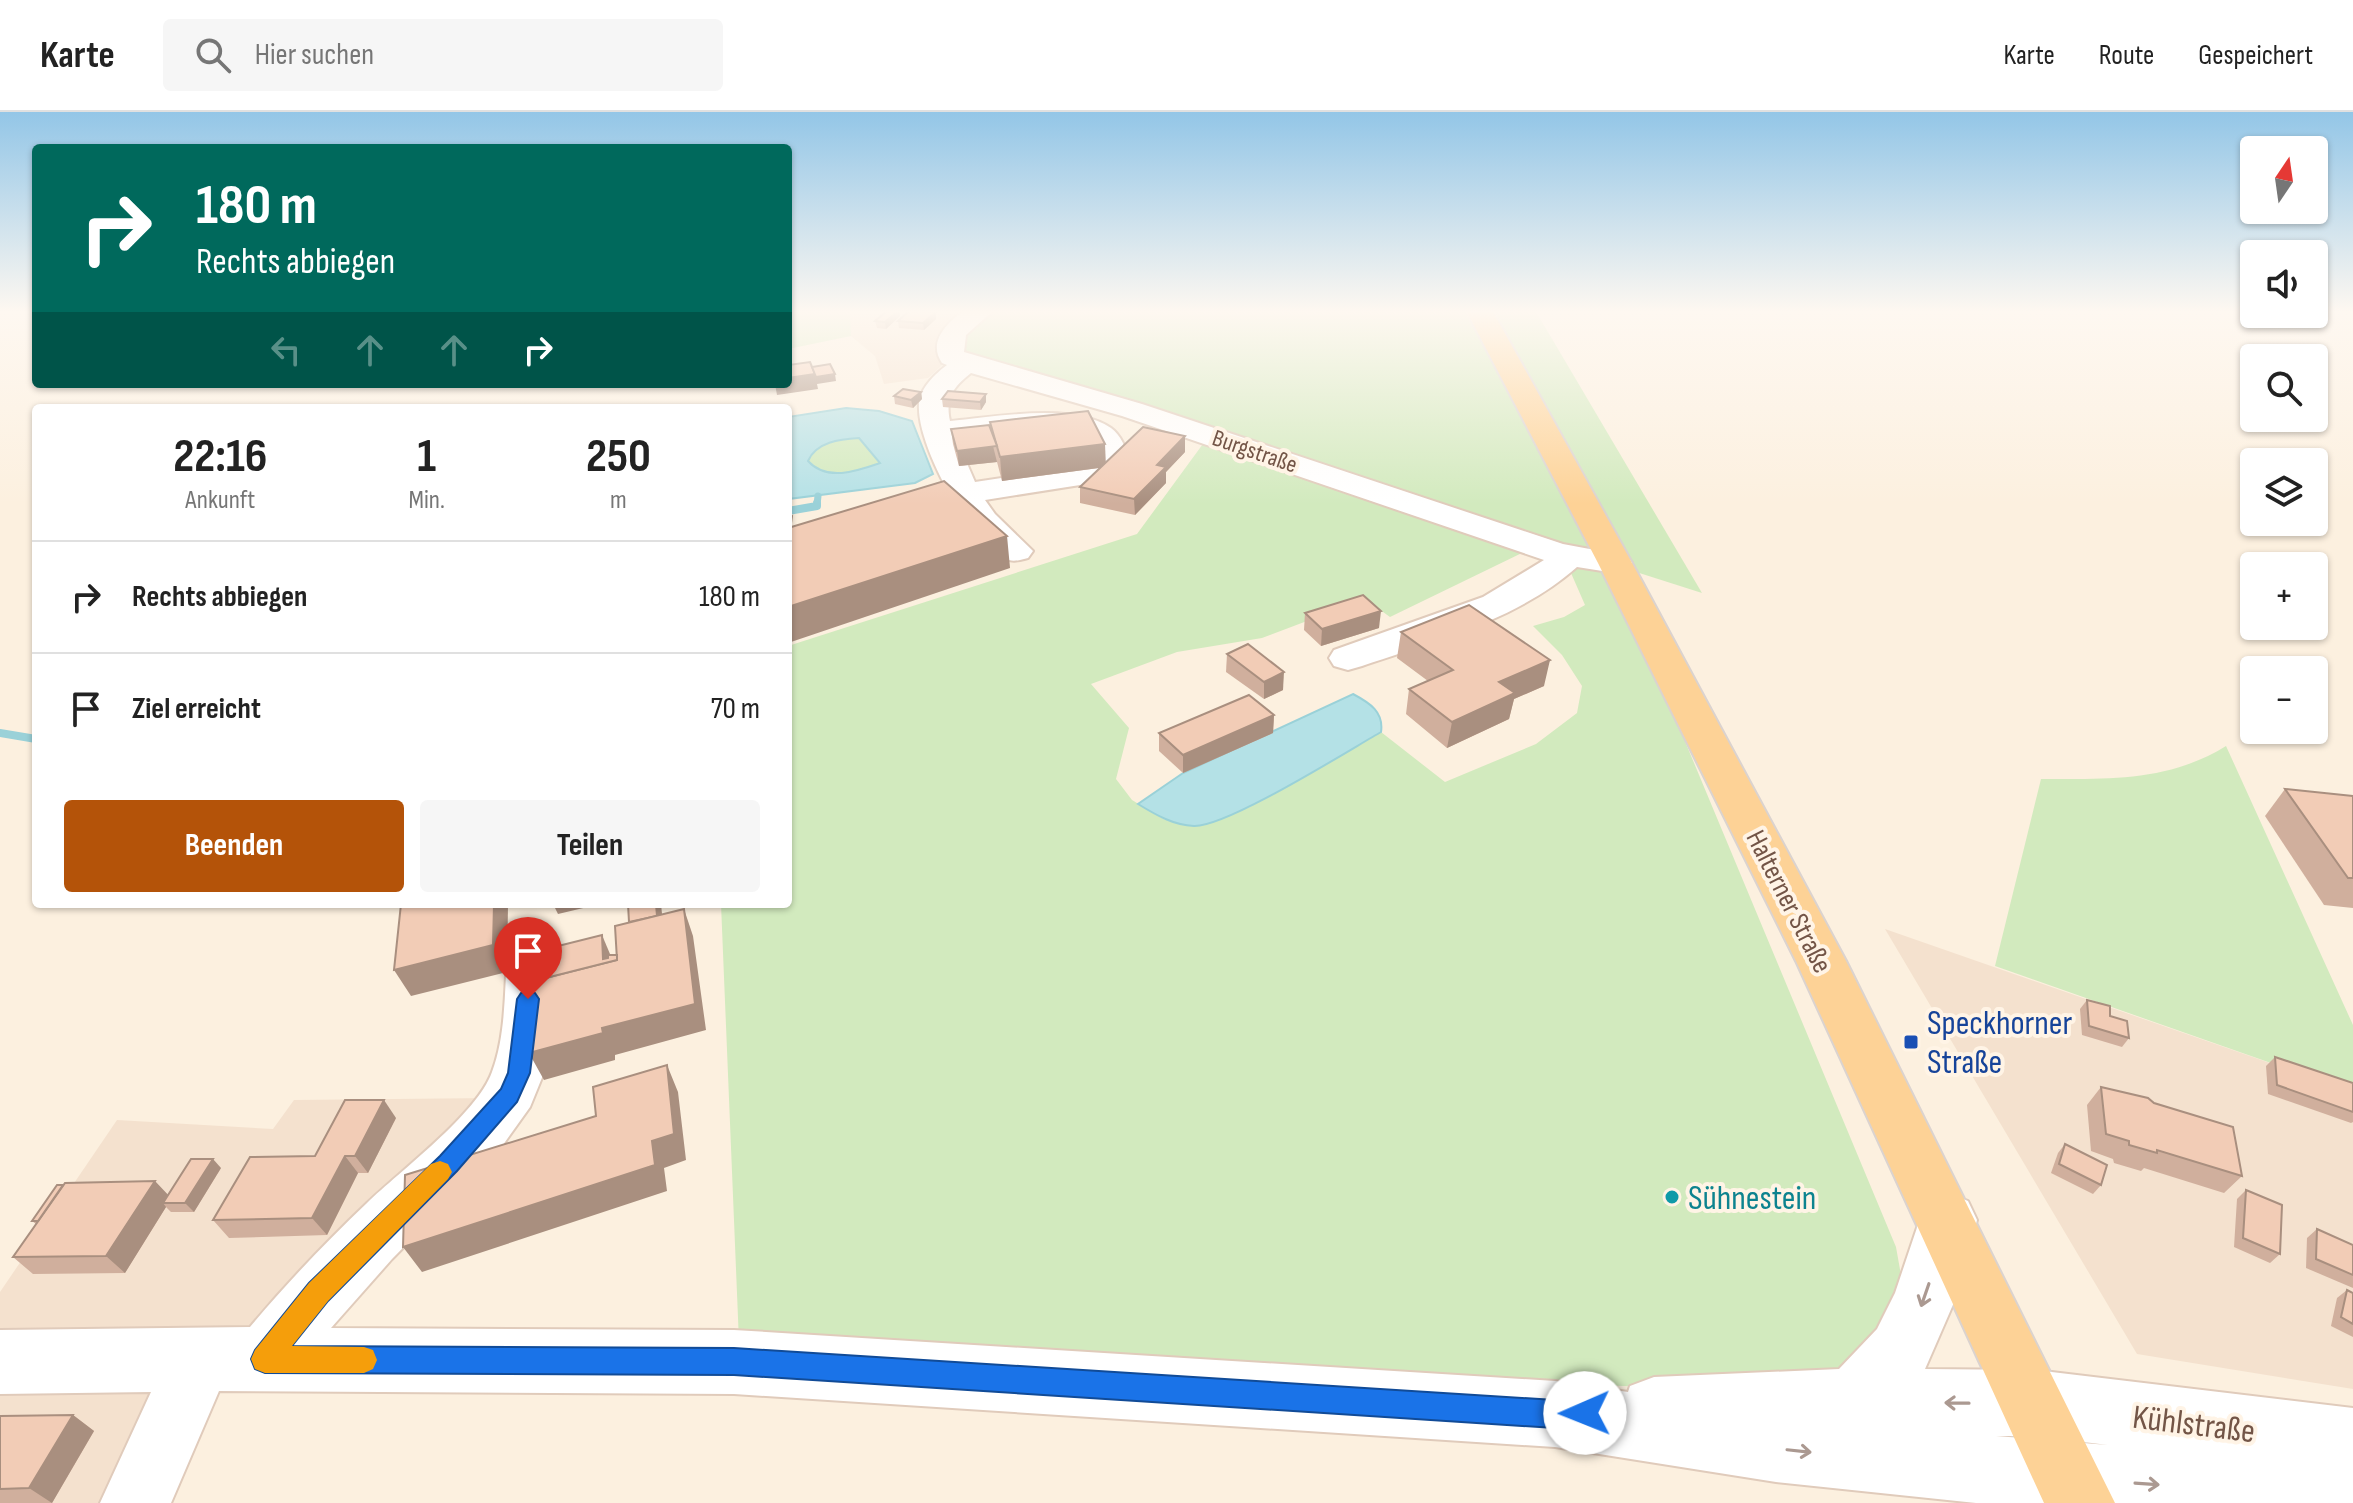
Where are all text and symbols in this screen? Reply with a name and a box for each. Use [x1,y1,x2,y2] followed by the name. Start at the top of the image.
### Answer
[163,19,723,91] search box
[40,33,115,78] text: Karte
[191,33,235,77] icon: search
[255,37,374,73] text: Hier suchen
[2004,39,2055,72] text: Karte
[2099,39,2154,72] text: Route
[2198,39,2313,72] text: Gespeichert
[2240,136,2328,224] north arrow
[2240,136,2328,744] map controls
[196,173,317,240] text: 180 m
[64,176,168,280] icon: right
[2240,240,2328,328] button: sound
[196,241,395,284] text: Rechts abbiegen
[264,328,308,372] icon: left
[348,328,392,372] icon: ahead
[432,328,476,372] icon: ahead
[516,328,560,372] icon: right
[2240,344,2328,432] button: search
[1209,423,1301,479] street label: Burgstraße
[173,428,267,485] text: 22:16
[417,428,436,485] text: 1
[586,428,651,485] text: 250
[2240,448,2328,536] button: layers
[185,485,255,516] text: Ankunft
[408,485,445,516] text: Min.
[610,485,627,516] text: m
[2240,552,2328,640] button: +
[64,575,108,619] icon: right
[132,579,307,615] text: Rechts abbiegen
[699,579,760,615] text: 180 m
[2240,656,2328,744] button: −
[64,687,108,731] icon: arrive
[132,691,261,727] text: Ziel erreicht
[711,691,760,727] text: 70 m
[64,800,404,892] button: Beenden
[420,800,760,892] button: Teilen
[1739,825,1839,978] street label: Halterner Straße
[494,917,562,999] pin
[506,929,550,973] icon: arrive
[1927,1003,2073,1083] place label: Speckhorner Straße
[1902,1033,1920,1051] marker: Speckhorner Straße
[1688,1178,1816,1219] place label: Sühnestein
[1663,1188,1681,1206] marker: Sühnestein
[1916,1282,1931,1307] one-way arrow
[1543,1371,1627,1455] position arrow
[1944,1395,1971,1410] one-way arrow
[2130,1397,2257,1452] street label: Kühlstraße
[1785,1443,1812,1458] one-way arrow
[2133,1477,2160,1492] one-way arrow

